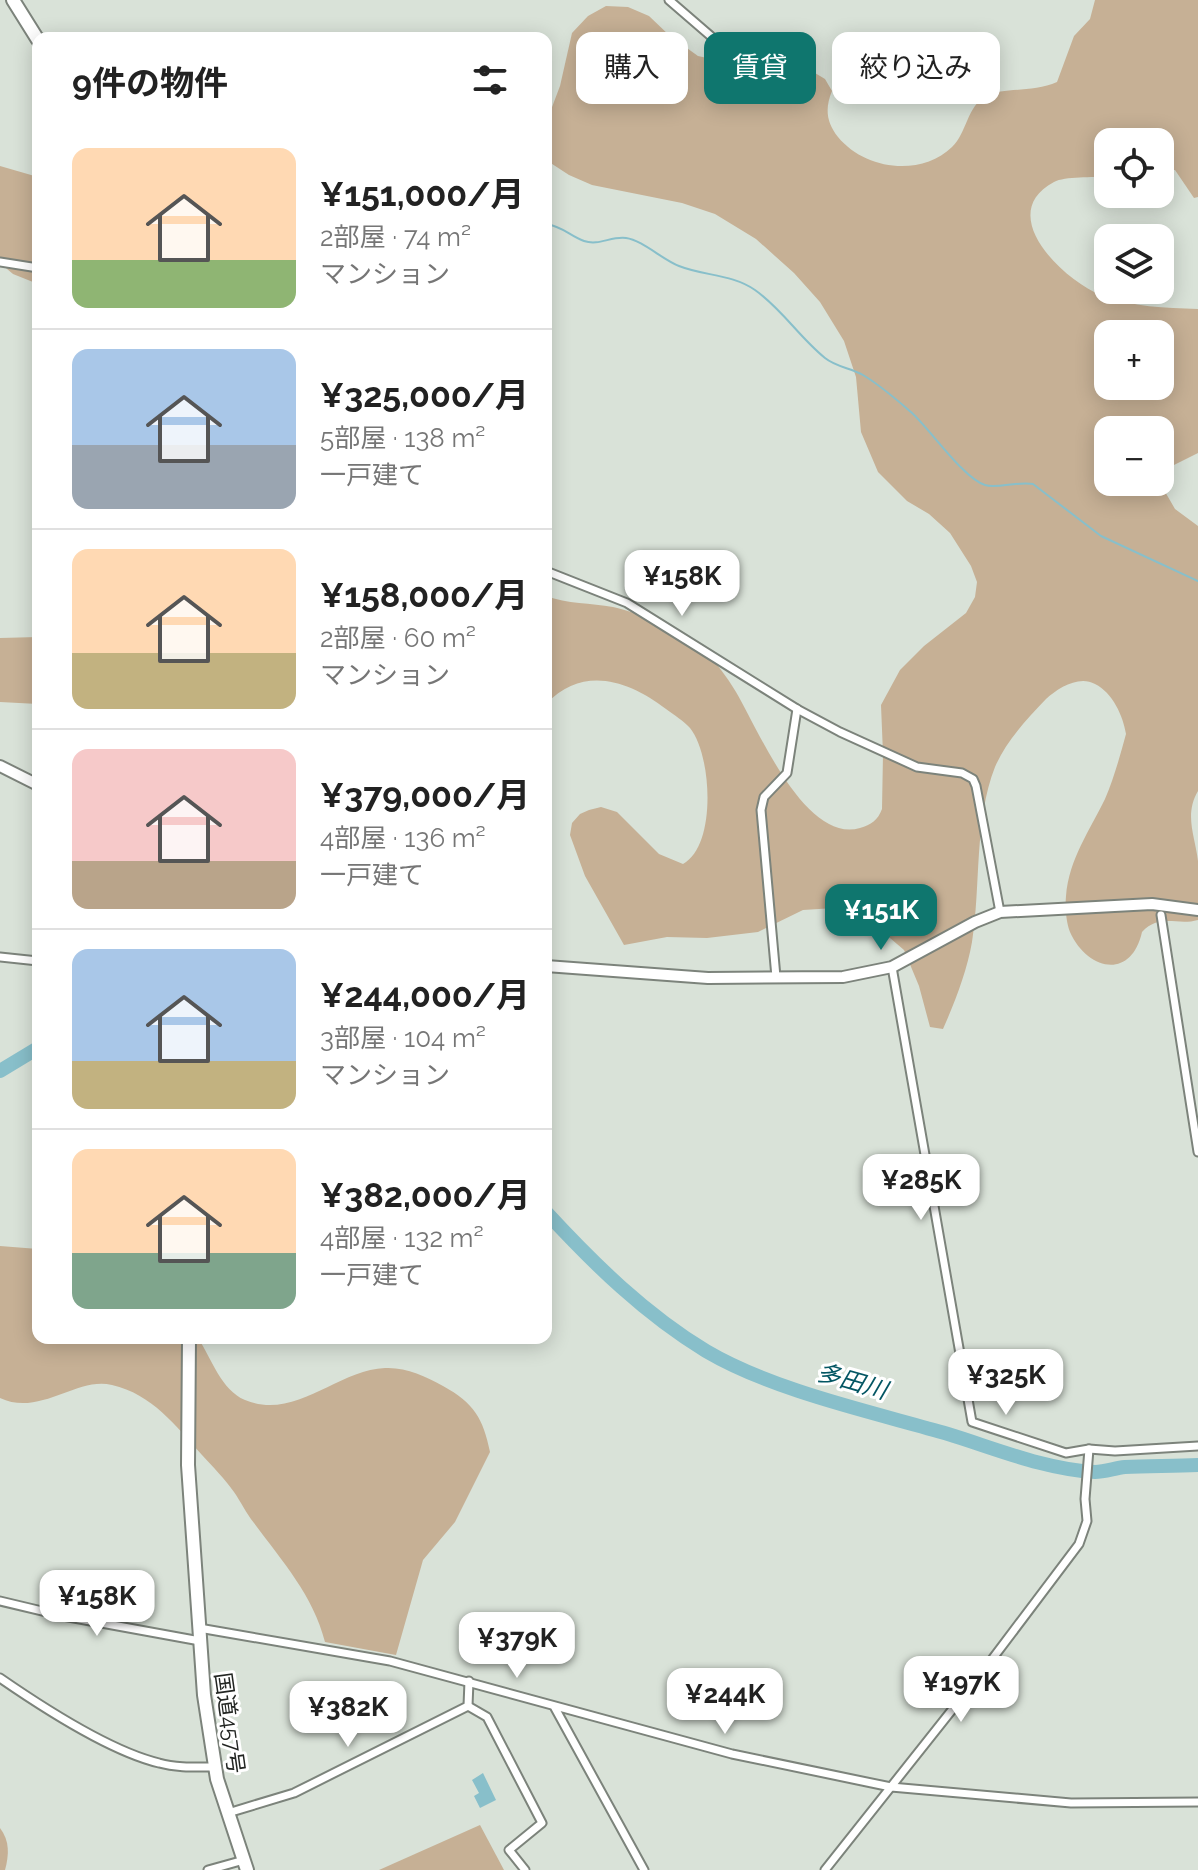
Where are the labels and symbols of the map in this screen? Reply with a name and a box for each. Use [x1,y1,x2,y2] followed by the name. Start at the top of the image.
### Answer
[626,550,738,618] pin: ¥158K
[825,884,937,952] pin: ¥151K
[865,1154,977,1222] pin: ¥285K
[950,1349,1062,1417] pin: ¥325K
[813,1357,893,1406] water label: 多田川
[41,1570,153,1638] pin: ¥158K
[461,1612,573,1680] pin: ¥379K
[905,1656,1017,1724] pin: ¥197K
[669,1668,781,1736] pin: ¥244K
[210,1671,250,1775] street label: 国道457号
[292,1681,404,1749] pin: ¥382K

